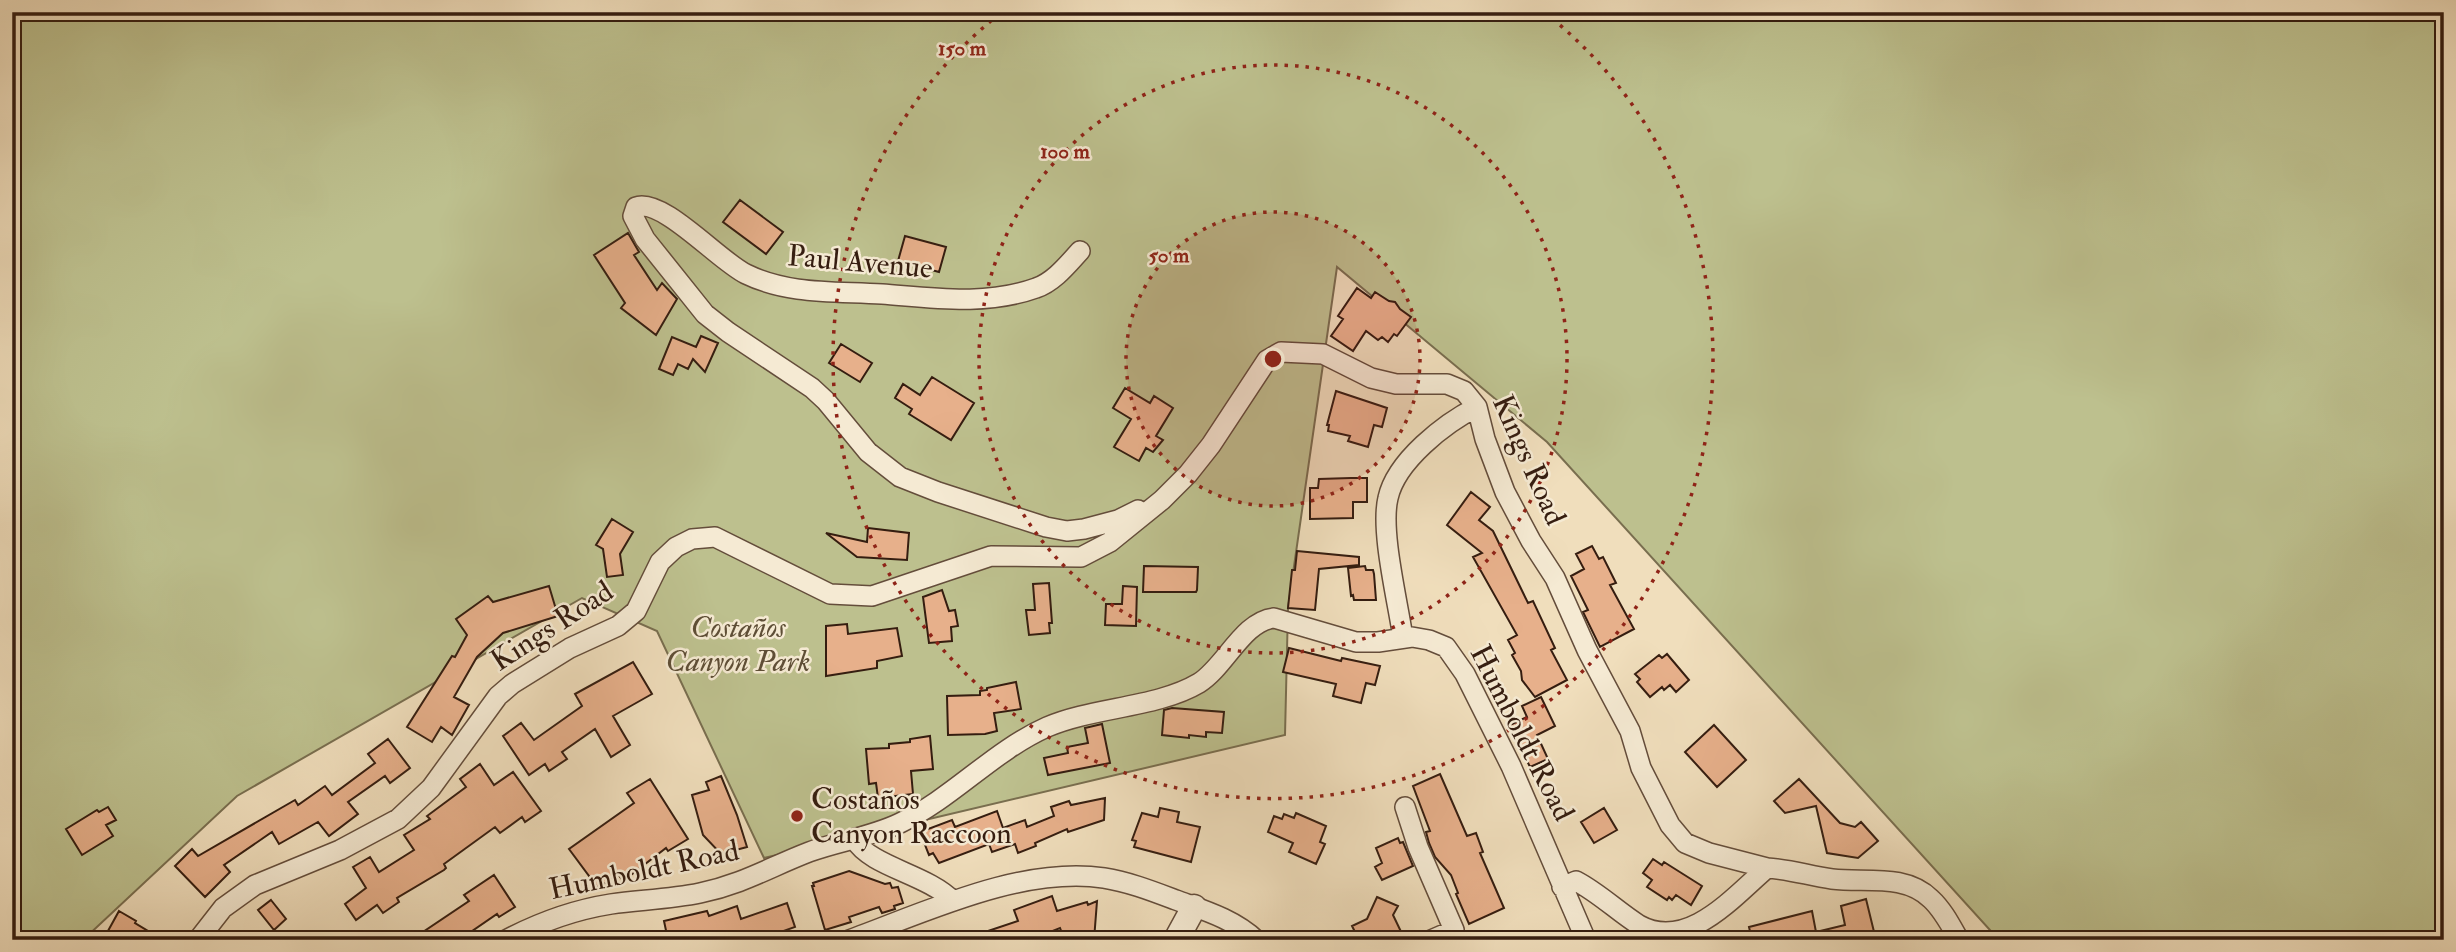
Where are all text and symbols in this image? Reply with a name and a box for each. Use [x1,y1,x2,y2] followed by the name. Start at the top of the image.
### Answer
[938,35,987,62] text: 150 m
[1040,138,1091,165] text: 100 m
[786,237,934,287] street label: Paul Avenue
[1149,242,1190,269] text: 50 m
[1261,347,1285,371] centre of rings
[1484,389,1574,531] street label: Kings Road
[484,573,620,679] street label: Kings Road
[666,609,810,680] park label: Costaños Canyon Park
[1462,639,1582,828] street label: Humboldt Road
[811,781,1012,852] place label: Costaños Canyon Raccoon
[789,808,805,824] marker: Costaños Canyon Raccoon
[546,832,742,908] street label: Humboldt Road

